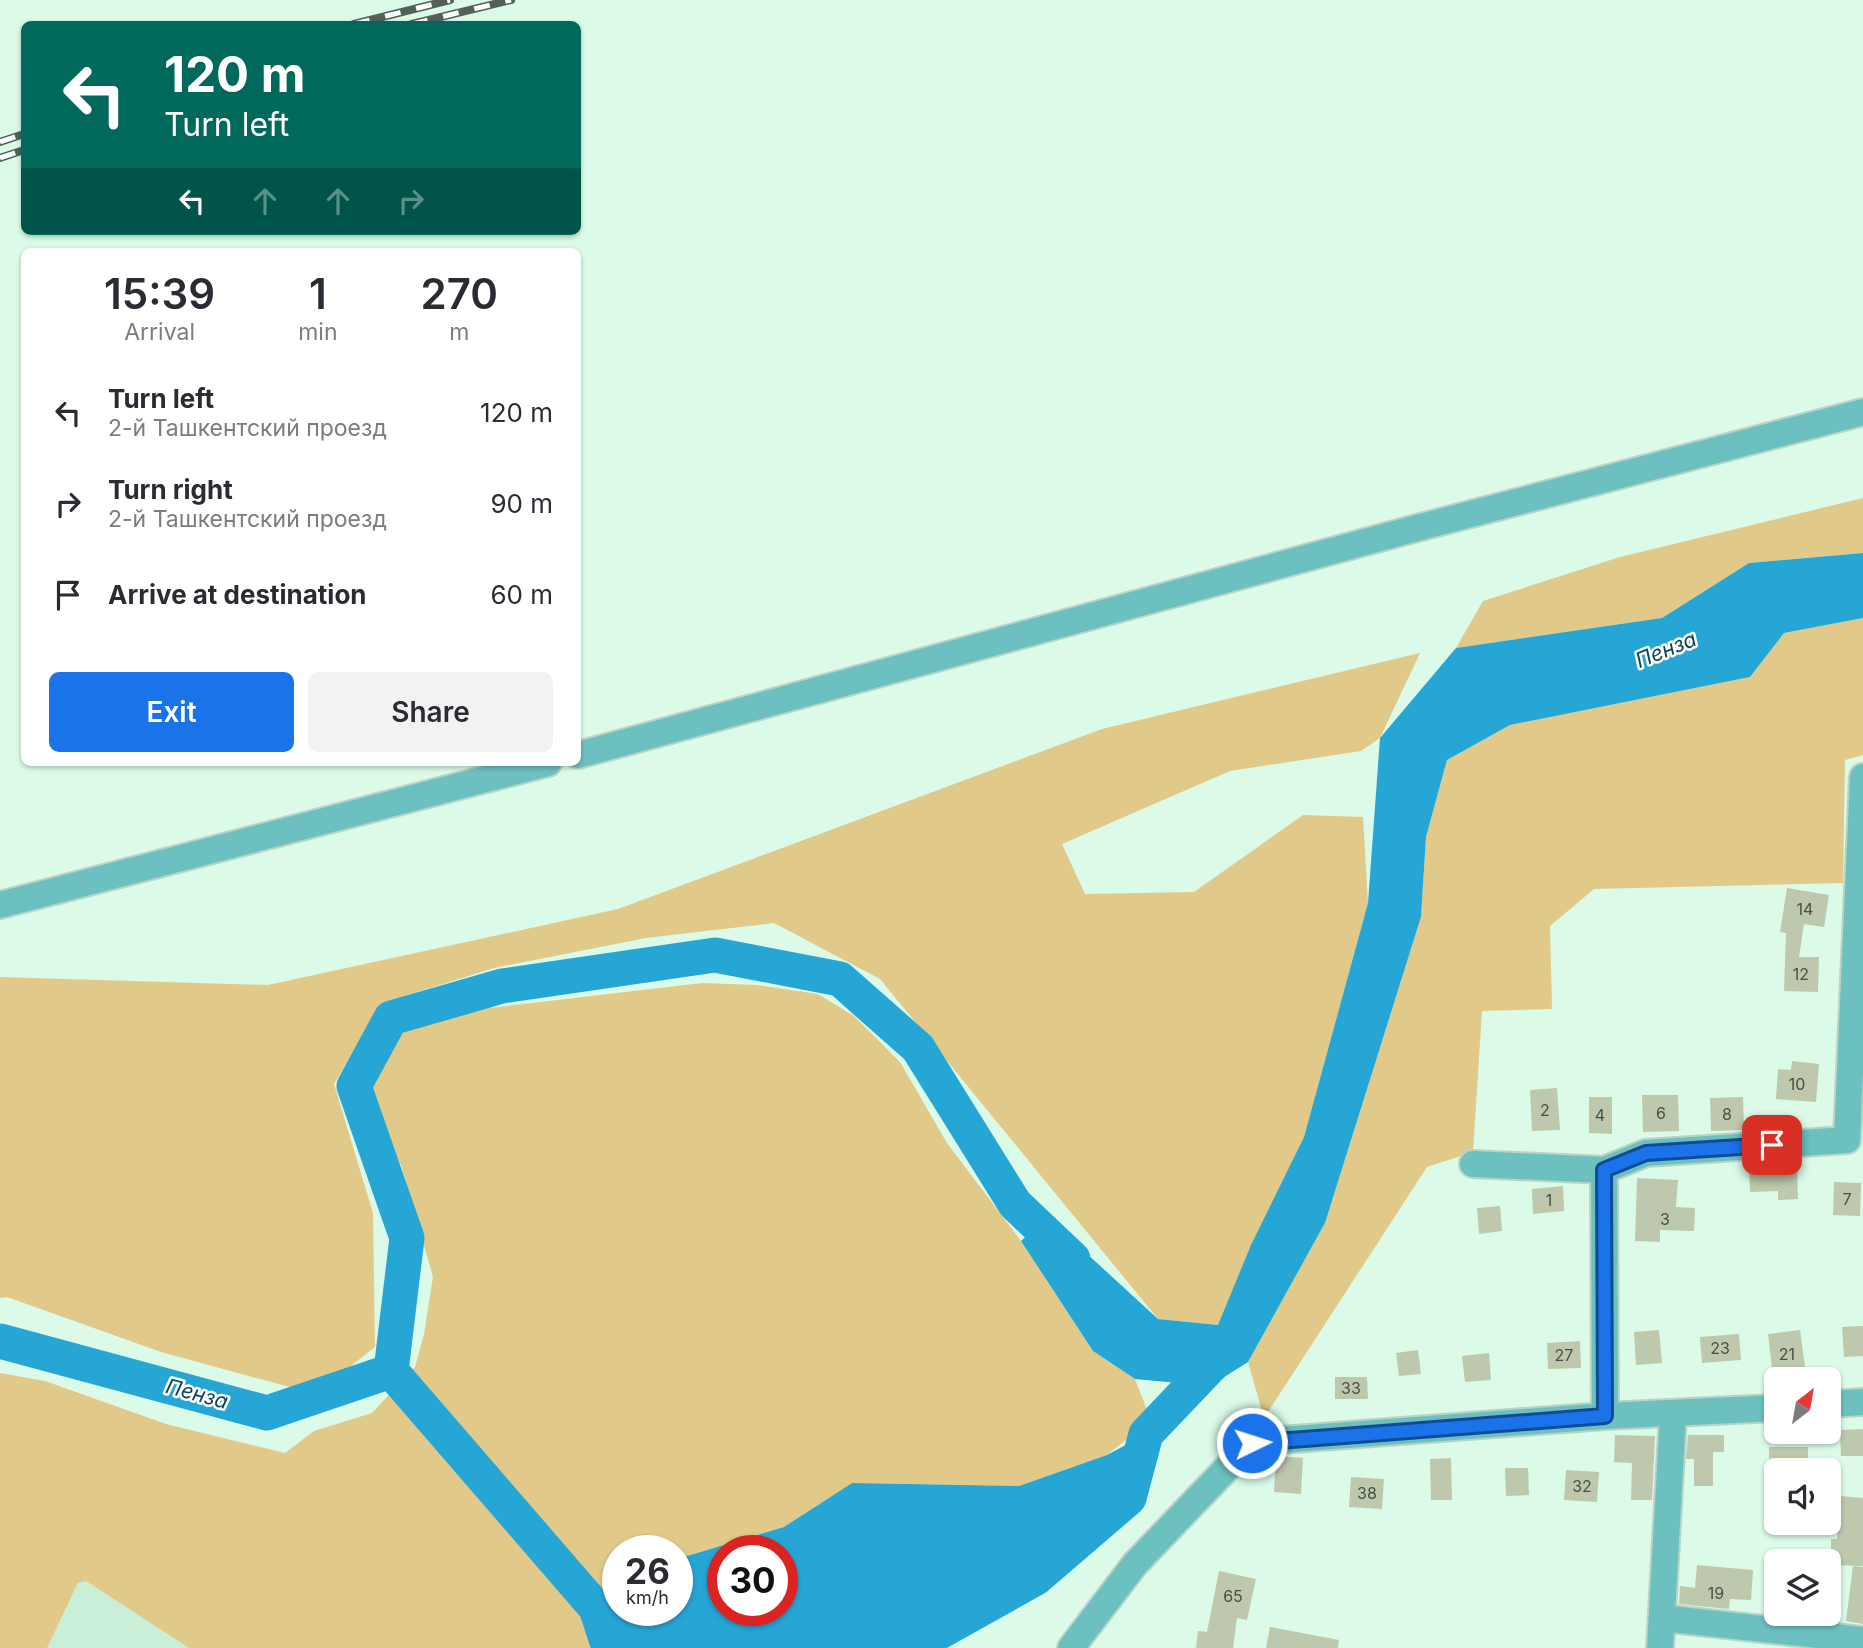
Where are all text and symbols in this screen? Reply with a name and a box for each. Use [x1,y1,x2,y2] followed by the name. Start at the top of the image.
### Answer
[164,45,305,104] text: 120 m
[49,49,140,140] icon: left
[164,105,289,144] text: Turn left
[173,182,211,220] icon: left
[246,182,284,220] icon: ahead
[319,182,357,220] icon: ahead
[392,182,430,220] icon: right
[104,268,215,319] text: 15:39
[309,268,327,319] text: 1
[421,268,498,319] text: 270
[124,318,195,346] text: Arrival
[298,318,338,346] text: min
[449,318,469,346] text: m
[108,383,214,414] text: Turn left
[49,394,87,432] icon: left
[480,397,553,428] text: 120 m
[108,414,387,442] text: 2-й Ташкентский проезд
[108,474,233,505] text: Turn right
[49,485,87,523] icon: right
[490,488,553,519] text: 90 m
[108,505,387,533] text: 2-й Ташкентский проезд
[49,576,87,614] icon: arrive
[108,579,367,610] text: Arrive at destination
[490,579,553,610] text: 60 m
[1632,626,1700,673] water label: Пенза
[49,672,294,752] button: Exit
[308,672,553,752] button: Share
[1797,899,1813,919] house number: 14
[1793,964,1809,984] house number: 12
[1789,1074,1805,1094] house number: 10
[1540,1100,1550,1120] house number: 2
[1656,1103,1666,1123] house number: 6
[1722,1104,1732,1124] house number: 8
[1595,1105,1605,1125] house number: 4
[1742,1115,1802,1175] pin
[1753,1126,1791,1164] icon: arrive
[1842,1189,1852,1209] house number: 7
[1546,1190,1552,1210] house number: 1
[1660,1209,1670,1229] house number: 3
[1710,1338,1730,1358] house number: 23
[1779,1344,1795,1364] house number: 21
[1555,1345,1573,1365] house number: 27
[1764,1367,1841,1444] north arrow
[1764,1367,1841,1626] map controls
[163,1373,231,1414] water label: Пенза
[1341,1378,1361,1398] house number: 33
[1215,1406,1289,1480] position arrow
[1764,1458,1841,1535] button: sound
[1572,1476,1592,1496] house number: 32
[1357,1483,1377,1503] house number: 38
[707,1535,798,1626] speed limit sign: 30
[1764,1549,1841,1626] button: layers
[625,1550,670,1592] text: 26
[1708,1583,1724,1603] house number: 19
[1223,1586,1243,1606] house number: 65
[626,1587,669,1608] text: km/h

